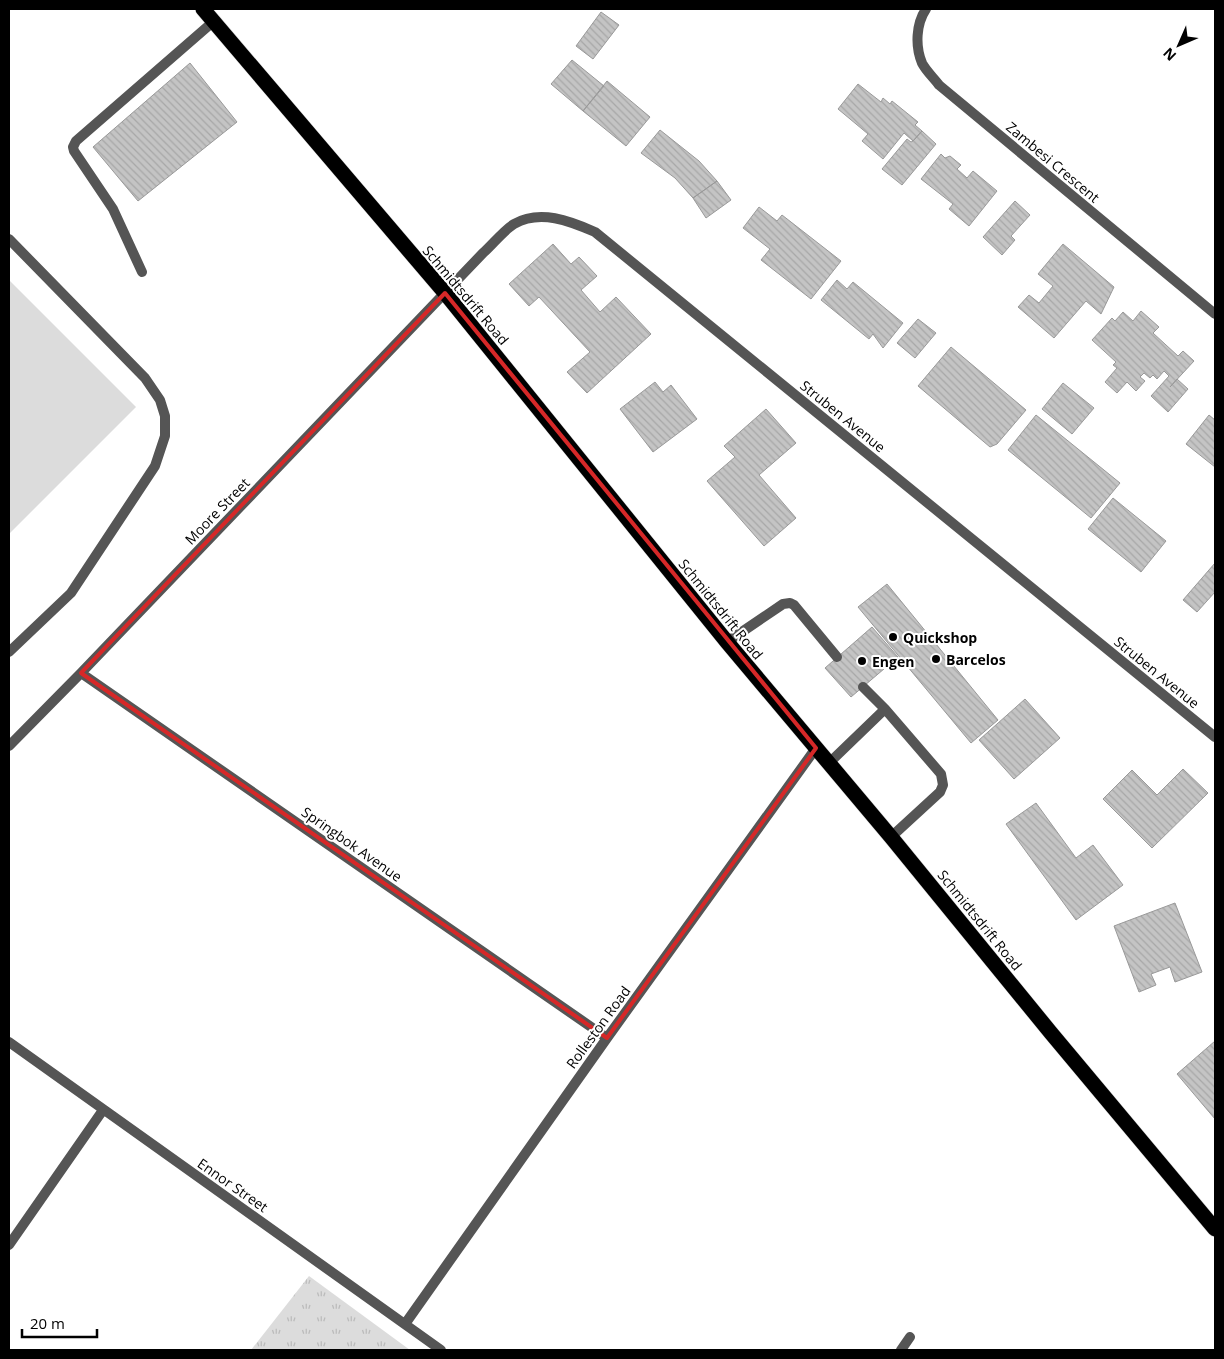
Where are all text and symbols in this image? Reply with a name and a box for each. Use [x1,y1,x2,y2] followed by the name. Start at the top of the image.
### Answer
[1154,20,1204,70] north arrow
[1159,44,1180,65] text: N
[1002,117,1104,207] street label: Zambesi Crescent
[419,241,513,349] street label: Schmidtsdrift Road
[796,376,890,456] street label: Struben Avenue
[180,474,254,548] street label: Moore Street
[675,555,767,663] street label: Schmidtsdrift Road
[903,628,977,647] place label: Quickshop
[887,631,899,643] marker: Quickshop
[1110,632,1204,712] street label: Struben Avenue
[946,650,1006,669] place label: Barcelos
[872,652,914,671] place label: Engen
[930,653,942,665] marker: Barcelos
[856,655,868,667] marker: Engen
[298,802,406,886] street label: Springbok Avenue
[934,866,1026,974] street label: Schmidtsdrift Road
[562,982,634,1072] street label: Rolleston Road
[194,1154,272,1216] street label: Ennor Street
[22,1306,98,1338] scale bar
[30,1313,65,1333] text: 20 m

